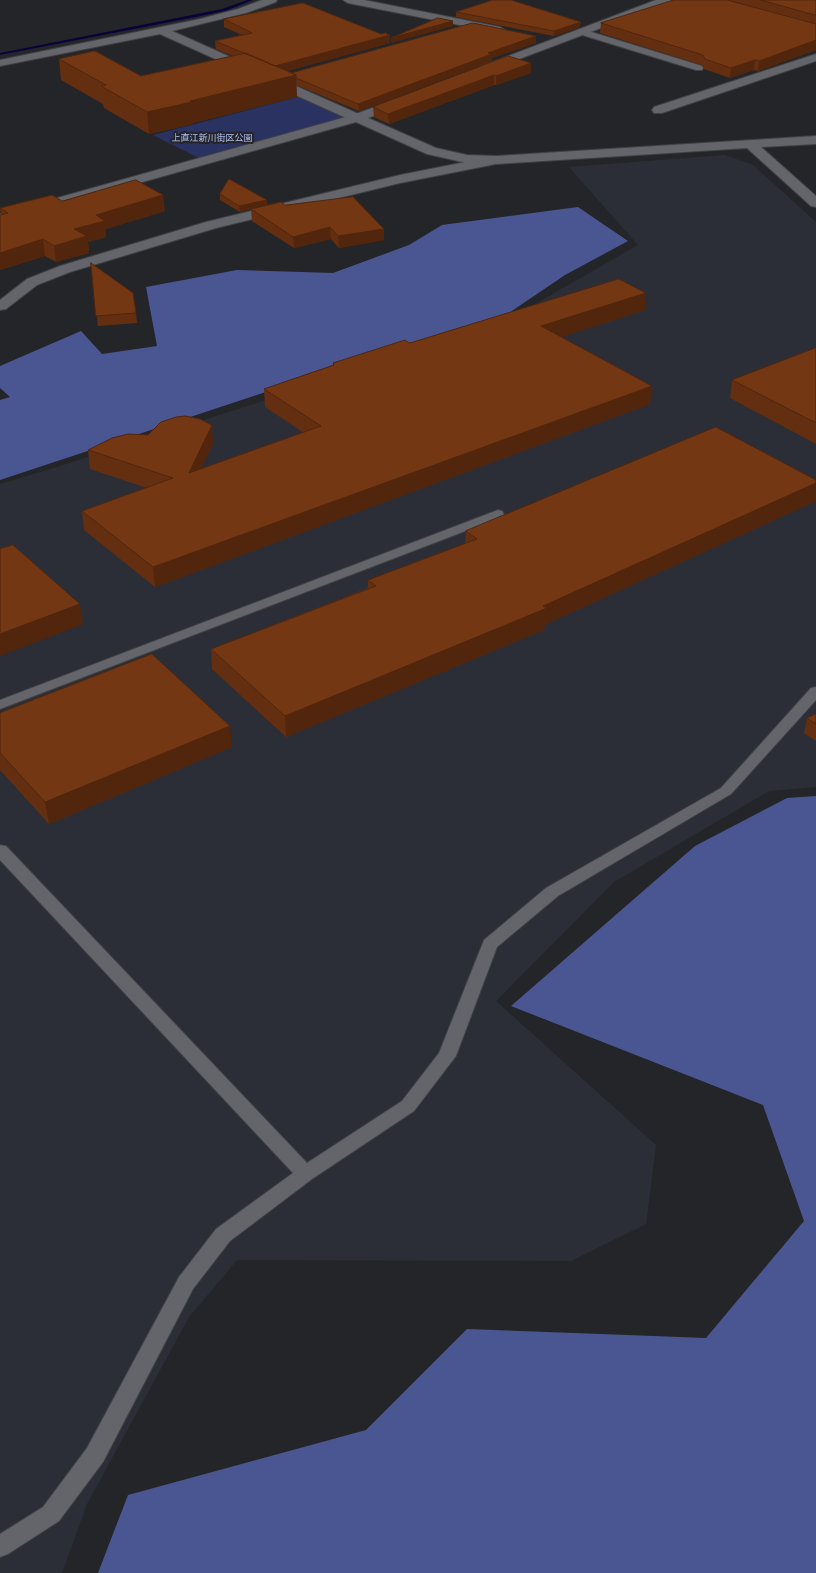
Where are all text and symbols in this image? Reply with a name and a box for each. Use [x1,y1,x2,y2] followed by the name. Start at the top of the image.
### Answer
[172,133,252,143] park label: 上直江新川街区公園

